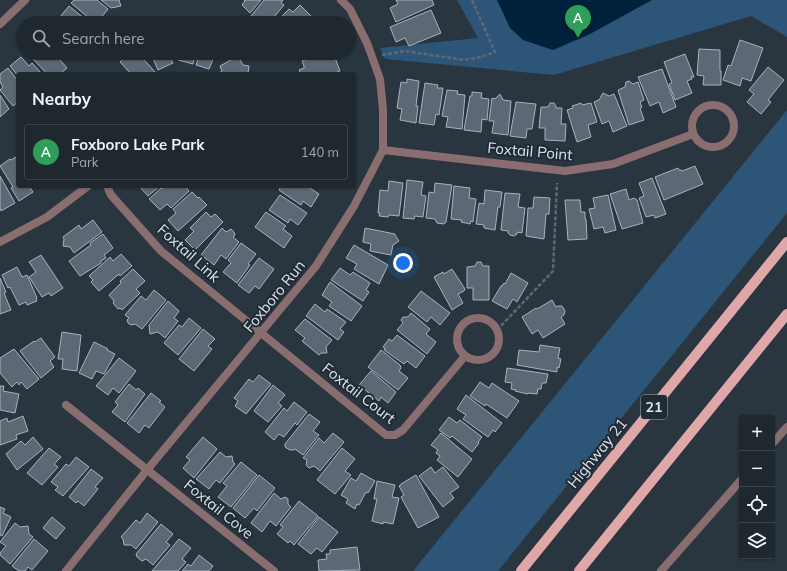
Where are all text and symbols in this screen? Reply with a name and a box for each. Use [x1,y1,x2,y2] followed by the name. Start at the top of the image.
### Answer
[565,5,591,38] pin: A
[16,16,356,60] search box
[30,27,52,49] icon: search
[62,29,144,48] text: Search here
[32,88,91,109] text: Nearby
[71,135,204,154] text: Foxboro Lake Park
[487,138,573,164] street label: Foxtail Point
[41,144,51,160] text: A
[301,144,339,160] text: 140 m
[71,154,98,170] text: Park
[154,220,225,286] street label: Foxtail Link
[393,253,413,273] your location
[239,256,309,336] street label: Foxboro Run
[319,358,399,428] street label: Foxtail Court
[641,395,667,419] road number: 21
[563,414,631,492] street label: Highway 21
[739,415,775,559] map controls
[739,415,775,451] button: +
[739,451,775,487] button: −
[180,475,258,543] street label: Foxtail Cove
[739,487,775,523] button: locate
[739,523,775,559] button: layers

